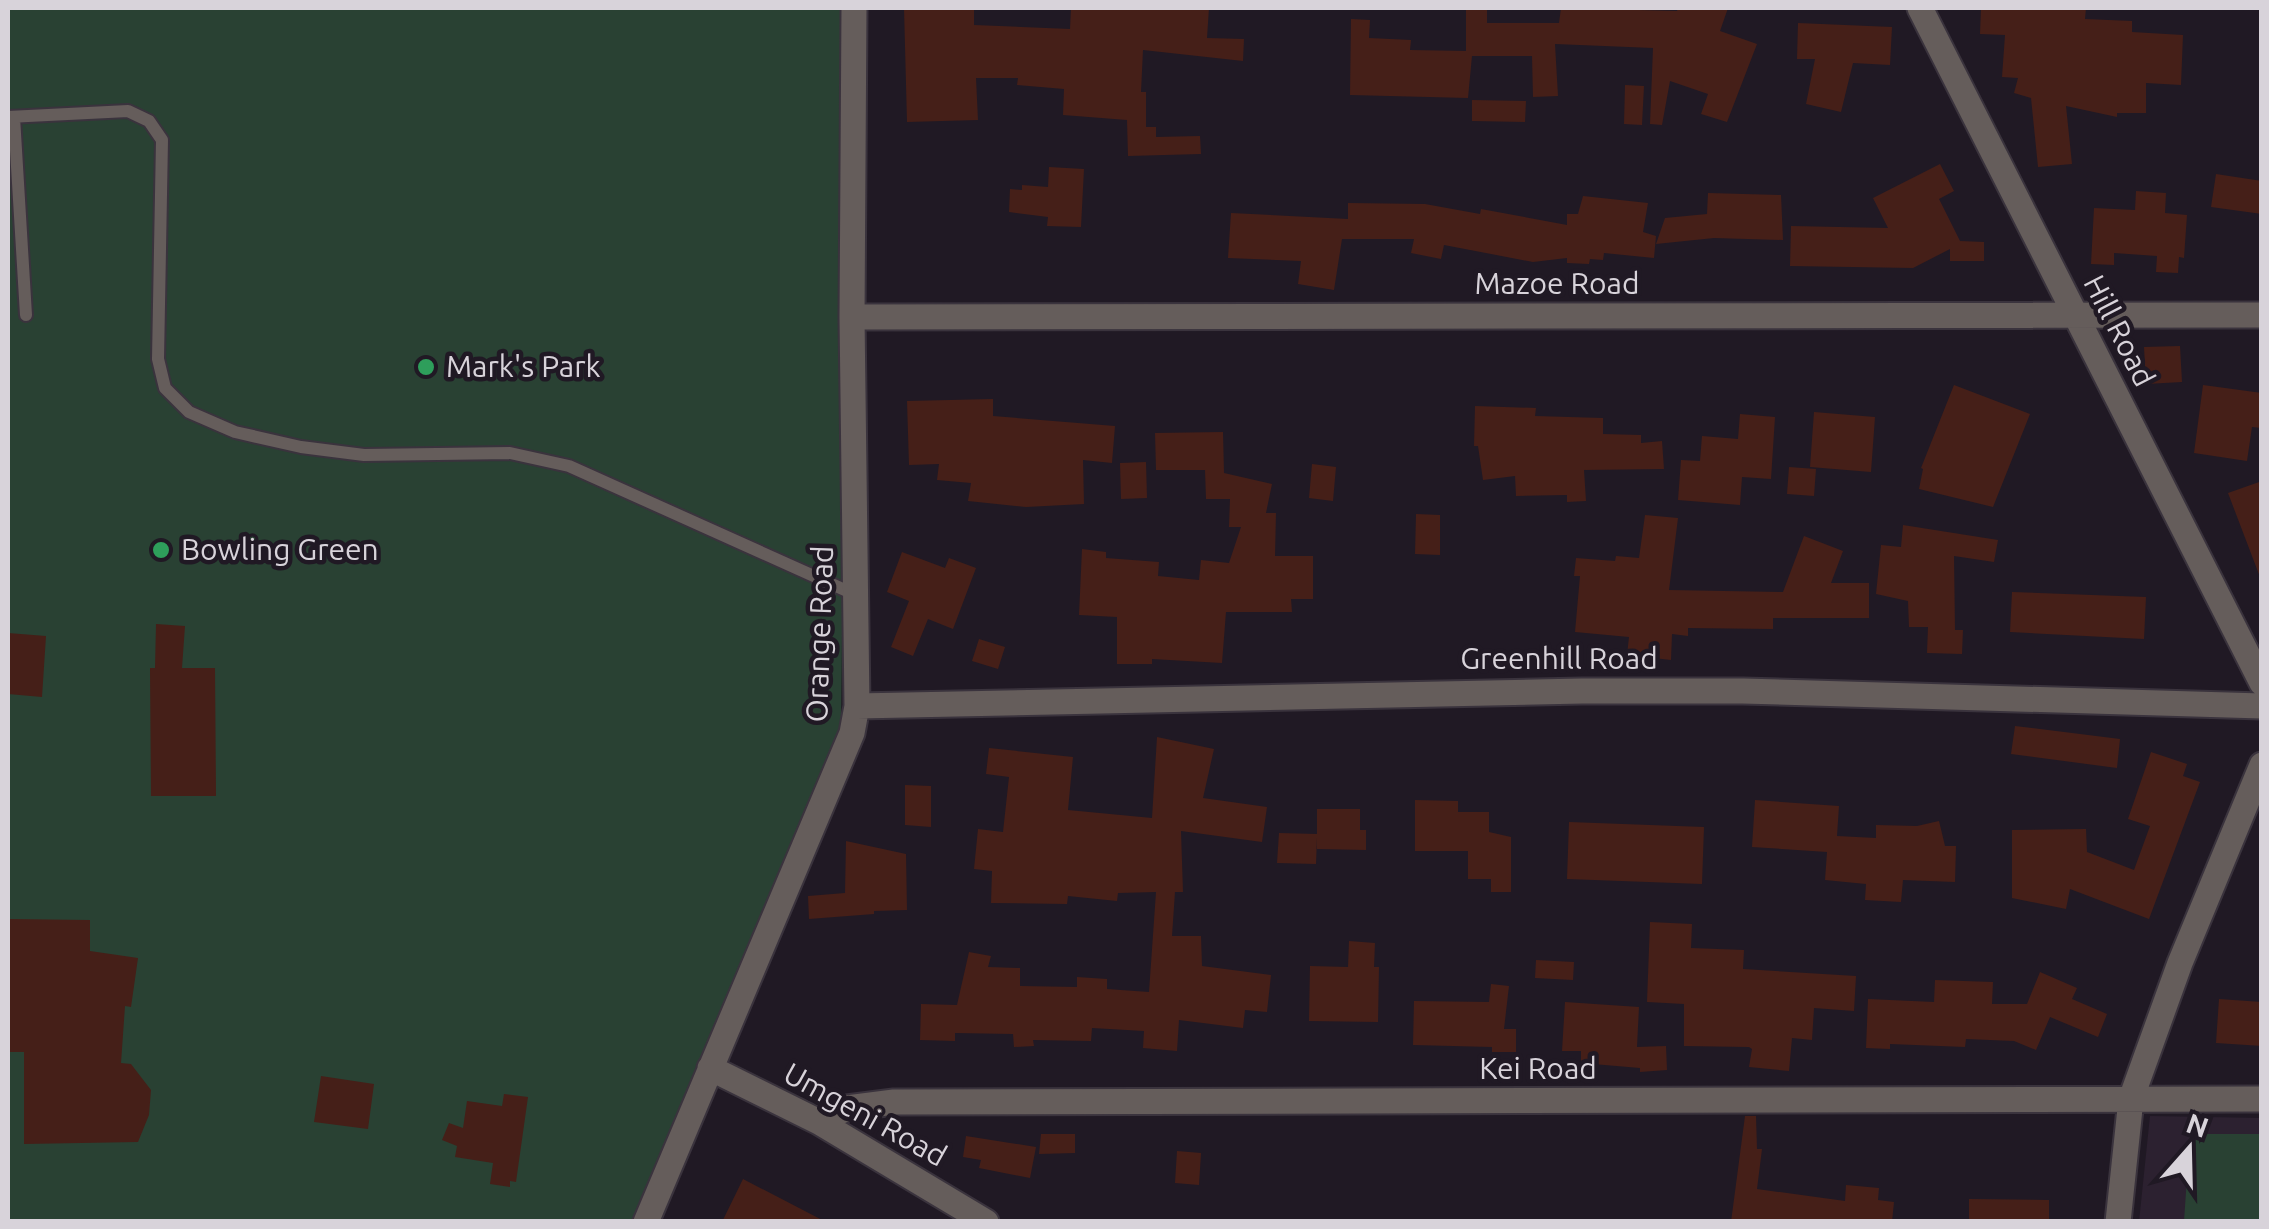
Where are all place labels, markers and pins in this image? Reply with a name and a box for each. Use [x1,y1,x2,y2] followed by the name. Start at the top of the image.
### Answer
[446,349,601,383] place label: Mark's Park
[415,356,437,378] marker: Mark's Park
[181,532,379,566] place label: Bowling Green
[150,539,172,561] marker: Bowling Green

